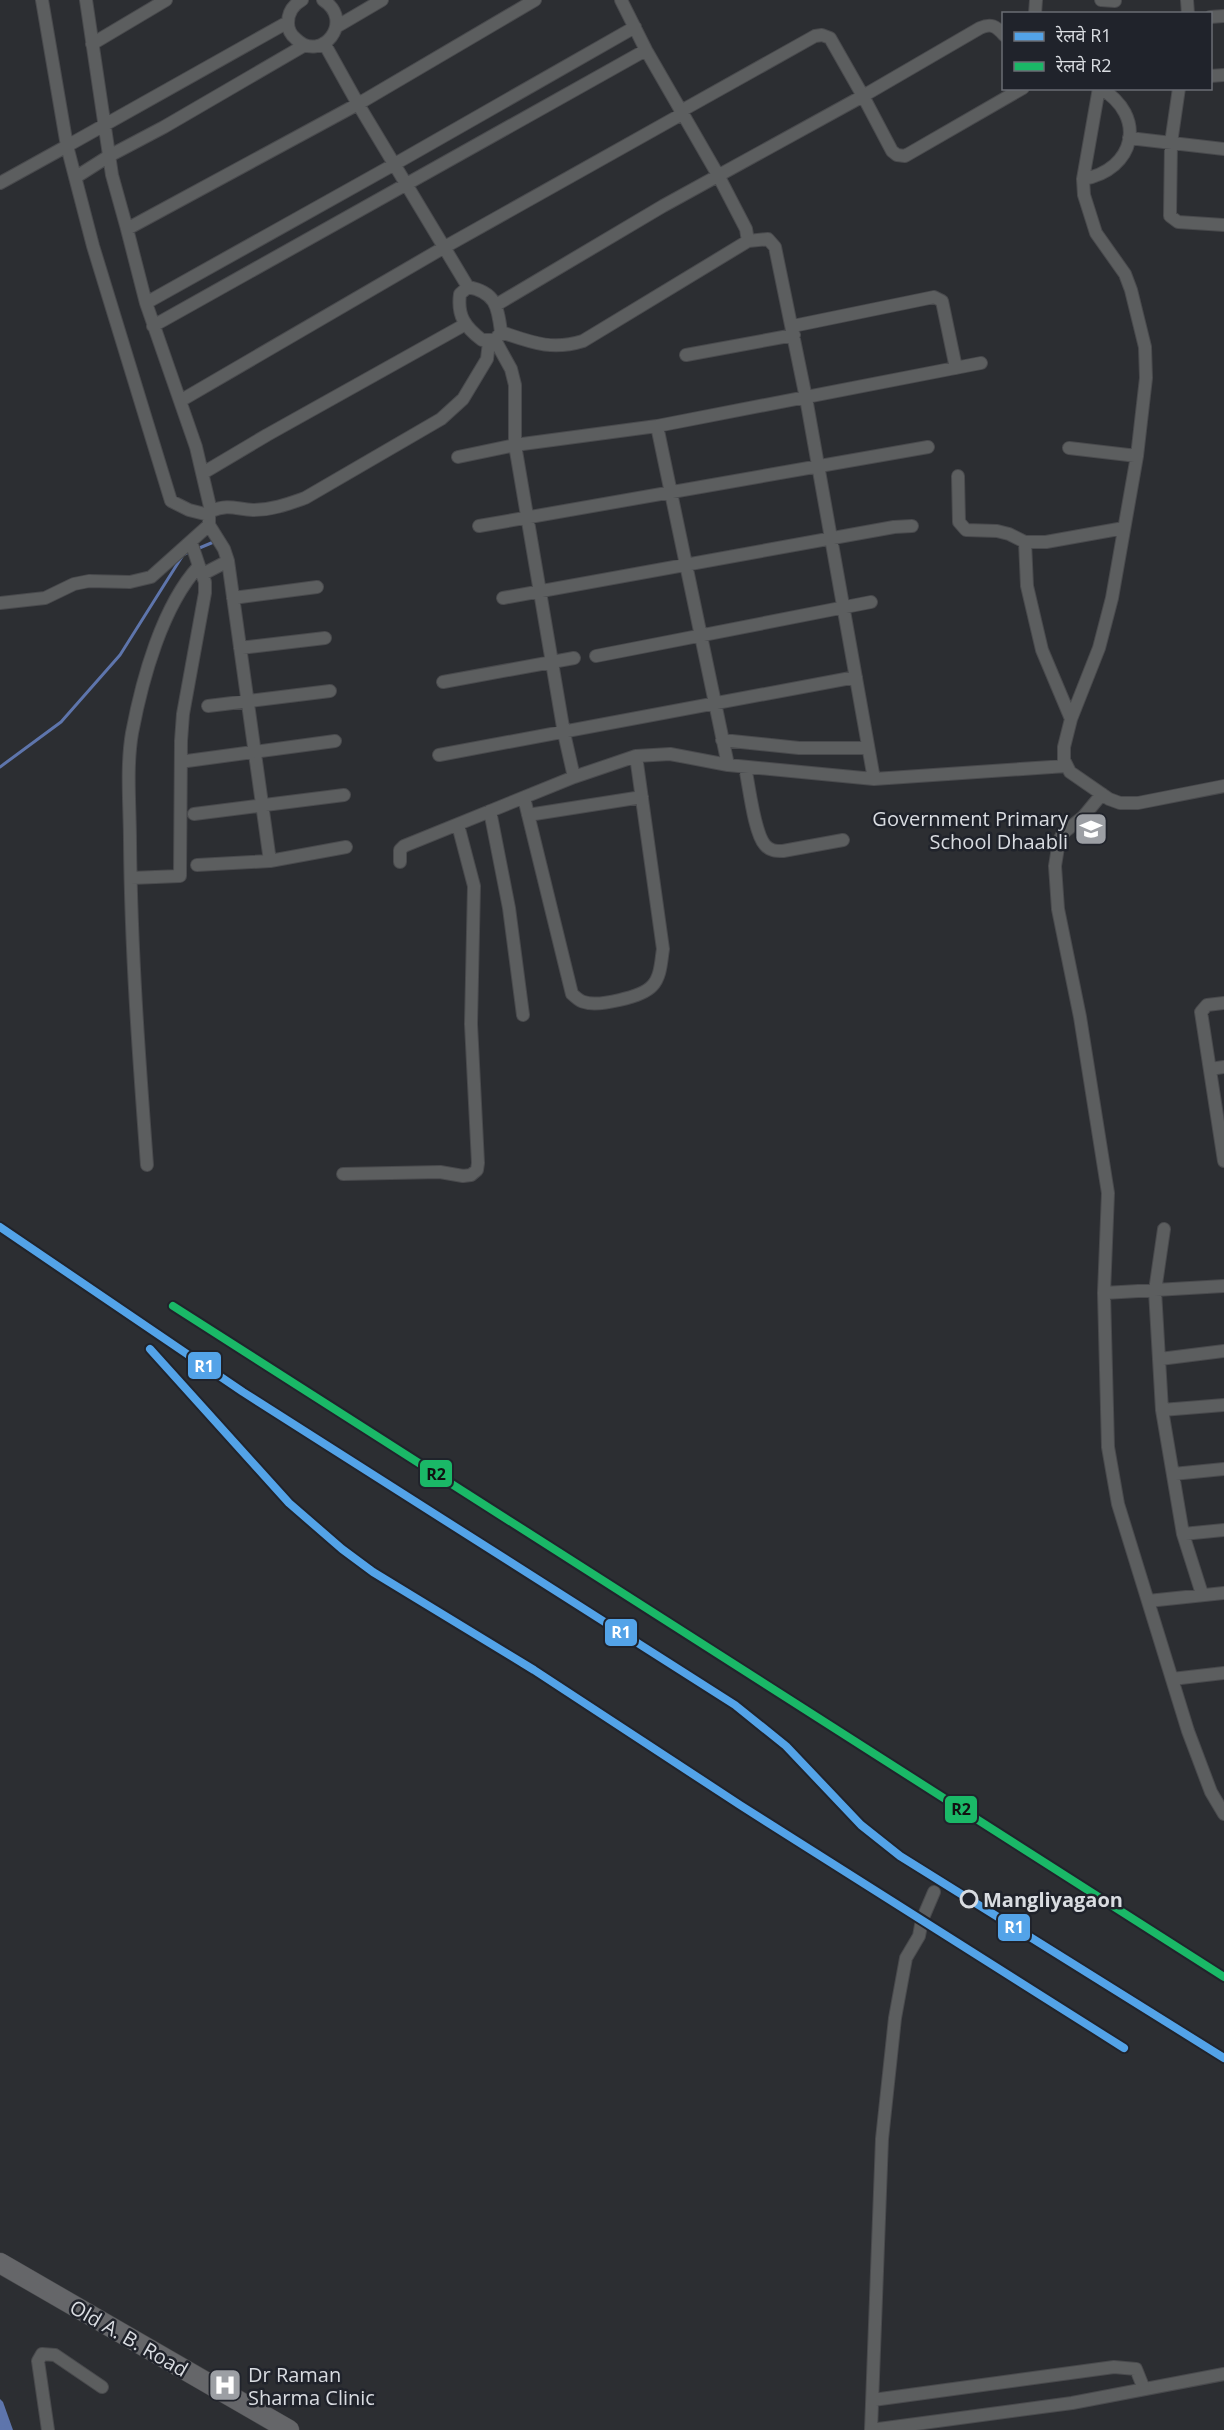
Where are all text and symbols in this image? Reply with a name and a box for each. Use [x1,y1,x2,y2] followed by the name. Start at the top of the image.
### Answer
[1002,12,1212,90] legend
[1055,23,1112,47] text: रेलवे R1
[1055,53,1112,77] text: रेलवे R2
[872,805,1069,855] place label: Government Primary School Dhaabli
[1073,811,1109,847] school or university icon: Government Primary School Dhaabli
[187,1351,222,1380] line badge: R1
[194,1355,214,1377] text: R1
[419,1459,453,1488] line badge: R2
[426,1463,446,1485] text: R2
[604,1618,638,1647] line badge: R1
[611,1621,631,1643] text: R1
[944,1795,978,1824] line badge: R2
[951,1798,971,1820] text: R2
[983,1886,1123,1913] place label: Mangliyagaon
[960,1890,978,1908] marker: Mangliyagaon
[997,1913,1031,1942] line badge: R1
[1004,1916,1024,1938] text: R1
[65,2293,193,2383] street label: Old A. B. Road
[248,2361,375,2411] place label: Dr Raman Sharma Clinic
[207,2367,243,2403] hospital icon: Dr Raman Sharma Clinic

